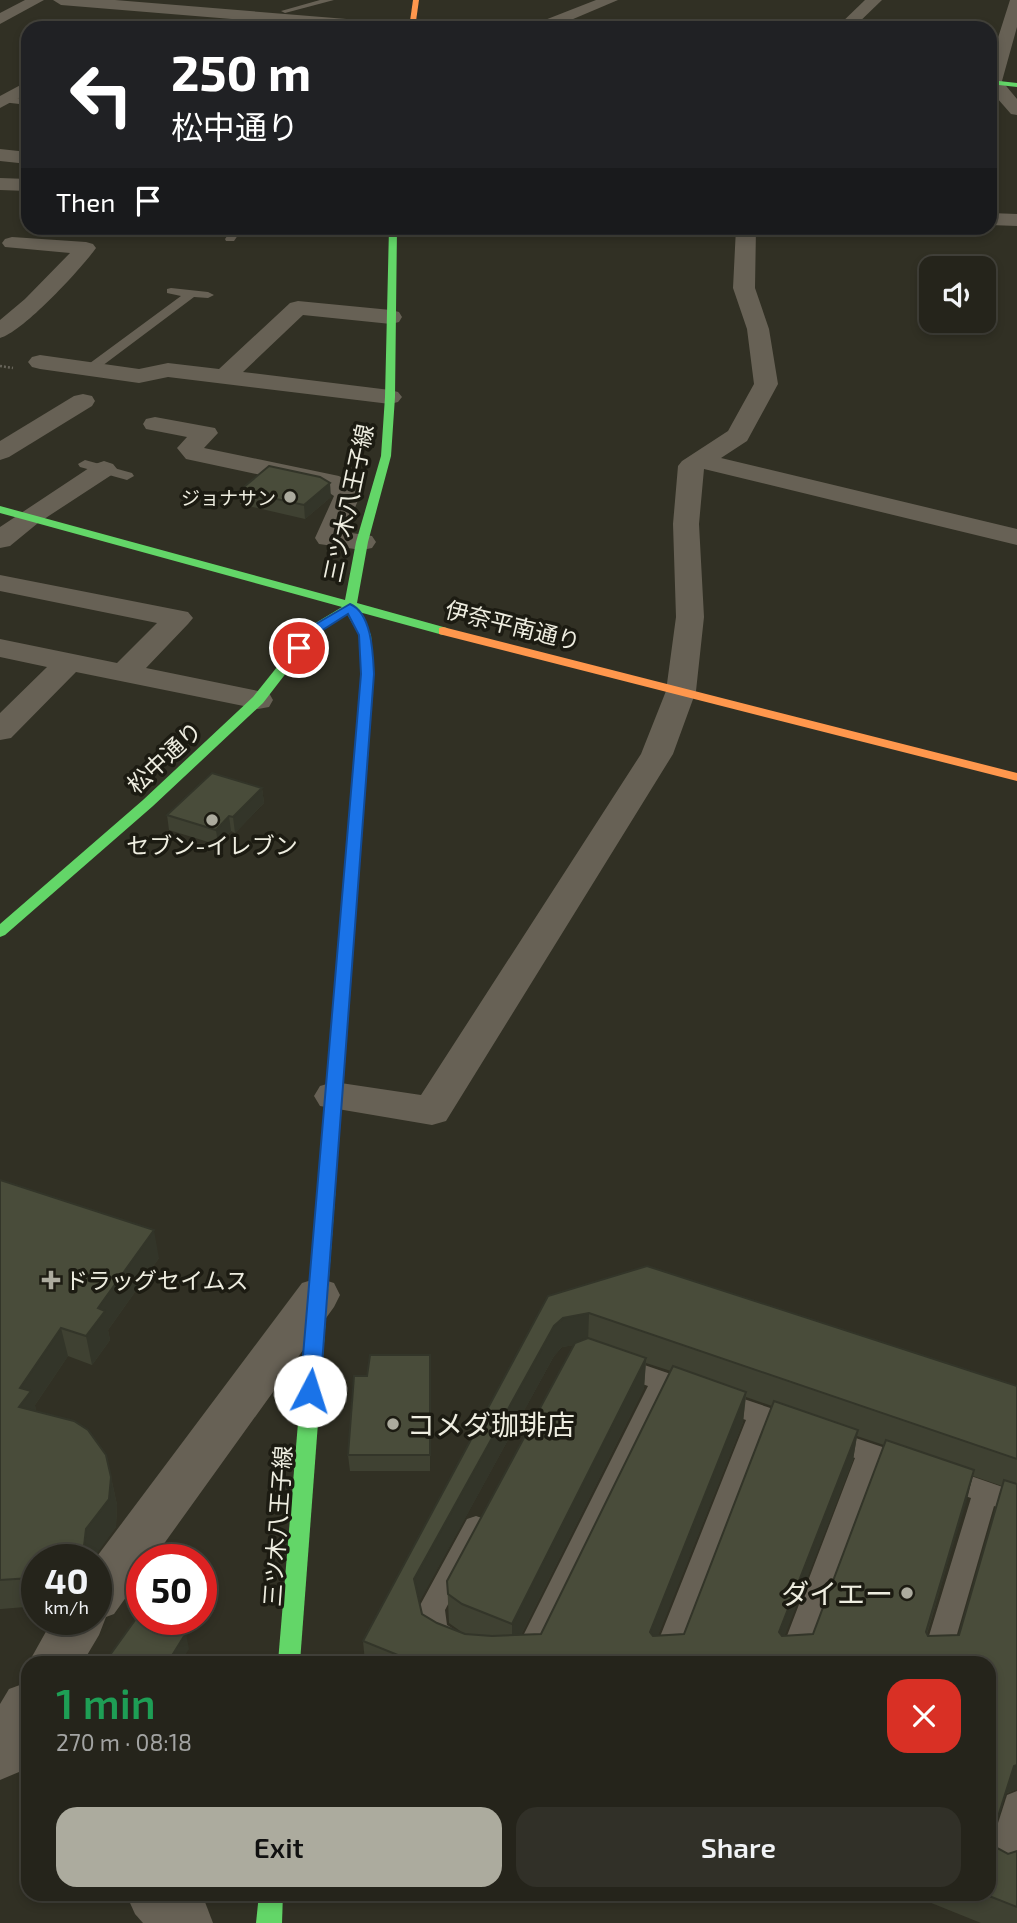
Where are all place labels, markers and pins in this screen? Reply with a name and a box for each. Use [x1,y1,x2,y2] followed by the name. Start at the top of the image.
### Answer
[181,486,276,509] place label: ジョナサン
[282,489,298,505] marker: ジョナサン
[269,618,329,678] pin
[204,812,220,828] marker: セブン-イレブン
[126,831,298,859] place label: セブン-イレブン
[65,1266,249,1294] place label: ドラッグセイムス
[43,1272,59,1288] marker: ドラッグセイムス
[407,1407,575,1441] place label: コメダ珈琲店
[385,1416,401,1432] marker: コメダ珈琲店
[781,1576,893,1610] place label: ダイエー
[899,1585,915,1601] marker: ダイエー

